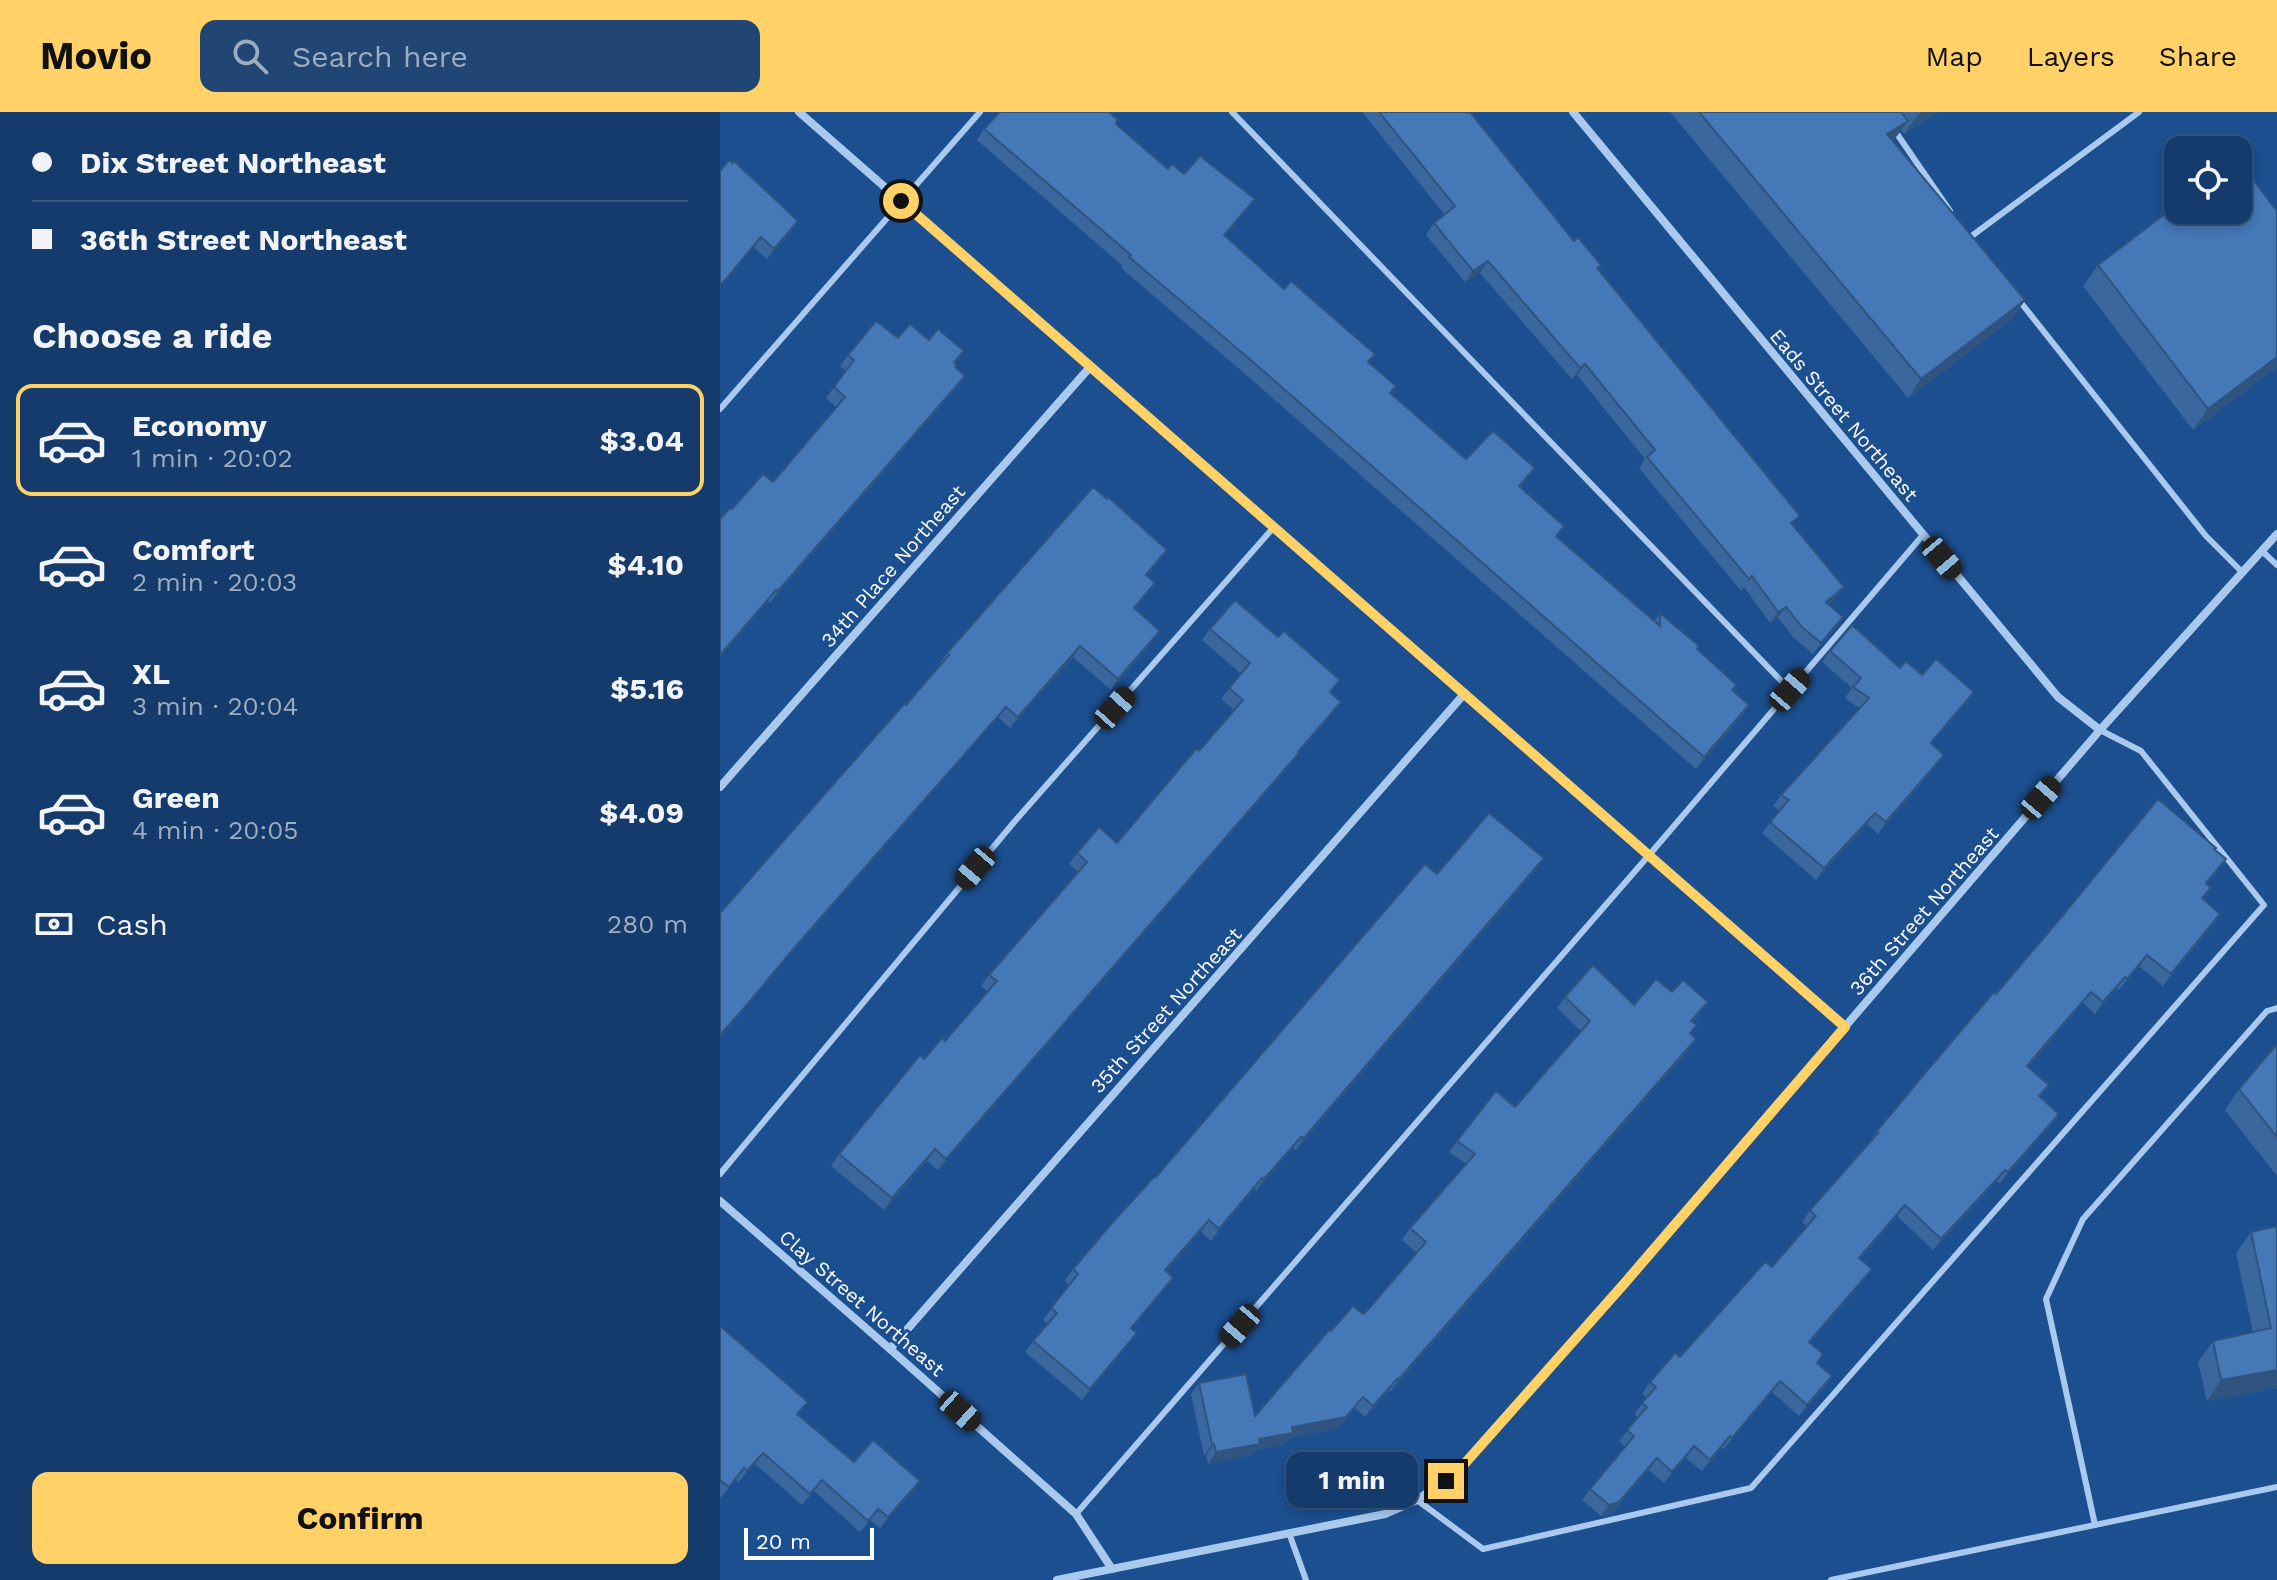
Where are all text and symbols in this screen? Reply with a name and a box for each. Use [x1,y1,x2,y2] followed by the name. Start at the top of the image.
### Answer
[200,20,760,92] search box
[40,34,152,78] text: Movio
[228,34,272,78] icon: search
[292,39,468,74] text: Search here
[1926,40,1983,73] text: Map
[2027,40,2115,73] text: Layers
[2159,40,2237,73] text: Share
[2164,136,2252,224] map controls
[2164,136,2252,224] button: locate
[80,145,386,180] text: Dix Street Northeast
[883,183,919,219] route start
[80,222,407,257] text: 36th Street Northeast
[32,315,272,357] text: Choose a ride
[1765,324,1924,507] street label: Eads Street Northeast
[36,404,108,476] icon: car
[132,408,267,443] text: Economy
[600,423,684,458] text: $3.04
[132,443,293,473] text: 1 min · 20:02
[816,479,970,652] street label: 34th Place Northeast
[36,528,108,600] icon: car
[132,532,254,567] text: Comfort
[1917,532,1967,584] car
[608,547,684,582] text: $4.10
[132,567,297,597] text: 2 min · 20:03
[36,652,108,724] icon: car
[132,656,170,691] text: XL
[1765,664,1815,716] car
[610,671,684,706] text: $5.16
[1090,682,1140,734] car
[132,691,299,721] text: 3 min · 20:04
[2016,772,2066,824] car
[36,776,108,848] icon: car
[132,780,220,815] text: Green
[599,795,684,830] text: $4.09
[132,815,298,845] text: 4 min · 20:05
[1844,822,2004,1000] street label: 36th Street Northeast
[950,842,1000,894] car
[32,902,76,946] icon: cash
[96,907,168,942] text: Cash
[607,909,688,939] text: 280 m
[1085,922,1247,1098] street label: 35th Street Northeast
[775,1225,950,1382] street label: Clay Street Northeast
[1215,1300,1265,1352] car
[934,1386,986,1436] car
[1286,1453,1418,1509] callout: 1 min
[1428,1463,1464,1499] route end
[1319,1465,1385,1495] text: 1 min
[32,1472,688,1564] button: Confirm
[744,1524,874,1560] scale bar
[756,1529,811,1554] text: 20 m

